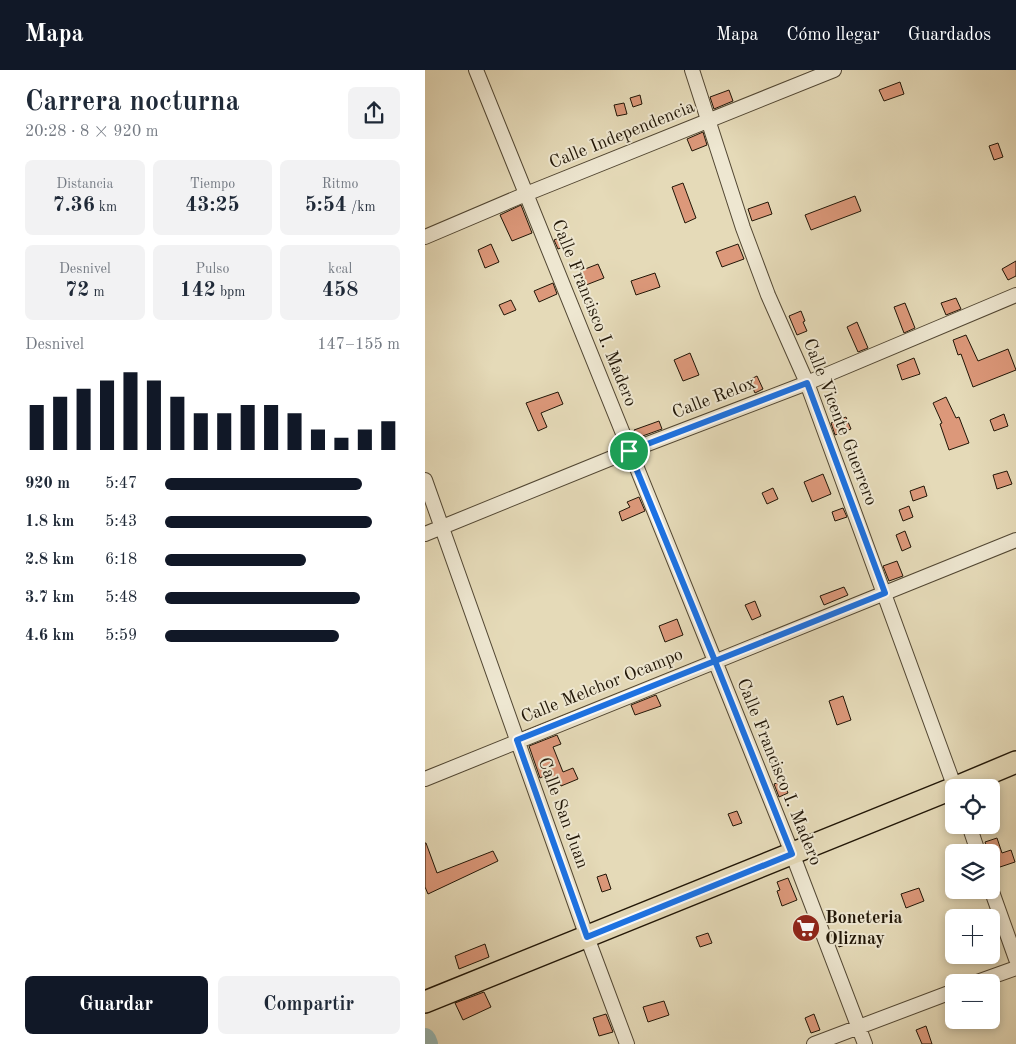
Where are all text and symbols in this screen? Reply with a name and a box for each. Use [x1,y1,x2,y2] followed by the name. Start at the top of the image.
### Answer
[25,23,84,47] text: Mapa
[716,26,758,44] text: Mapa
[786,26,880,44] text: Cómo llegar
[908,26,991,44] text: Guardados
[348,87,400,139] button: share
[25,89,240,117] text: Carrera nocturna
[547,98,697,172] street label: Calle Independencia
[25,124,158,140] text: 20:28 · 8 × 920 m
[56,177,113,191] text: Distancia
[190,177,235,191] text: Tiempo
[322,177,359,191] text: Ritmo
[52,195,95,216] text: 7.36
[185,195,240,216] text: 43:25
[305,195,347,216] text: 5:54
[95,200,117,214] text: km
[347,200,376,214] text: /km
[548,217,640,409] street label: Calle Francisco I. Madero
[59,262,111,276] text: Desnivel
[196,262,229,276] text: Pulso
[328,262,352,276] text: kcal
[65,280,89,301] text: 72
[179,280,216,301] text: 142
[322,280,358,301] text: 458
[89,285,105,299] text: m
[216,285,246,299] text: bpm
[800,336,880,508] street label: Calle Vicente Guerrero
[25,337,84,353] text: Desnivel
[317,337,400,353] text: 147–155 m
[670,374,758,422] street label: Calle Relox
[608,430,650,472] pin
[615,437,643,465] icon: arrive
[25,476,70,492] text: 920 m
[105,476,137,492] text: 5:47
[25,514,74,530] text: 1.8 km
[105,514,137,530] text: 5:43
[25,552,74,568] text: 2.8 km
[105,552,137,568] text: 6:18
[25,590,74,606] text: 3.7 km
[105,590,137,606] text: 5:48
[25,628,74,644] text: 4.6 km
[105,628,137,644] text: 5:59
[518,645,686,727] street label: Calle Melchor Ocampo
[733,676,825,868] street label: Calle Francisco I. Madero
[535,755,592,871] street label: Calle San Juan
[945,779,1000,1029] map controls
[945,779,1000,834] button: locate
[945,844,1000,899] button: layers
[825,909,903,948] place label: Boneteria Oliznay
[945,909,1000,964] button: +
[791,913,821,943] supermarket icon: Boneteria Oliznay
[945,974,1000,1029] button: −
[25,976,208,1034] button: Guardar
[218,976,400,1034] button: Compartir

